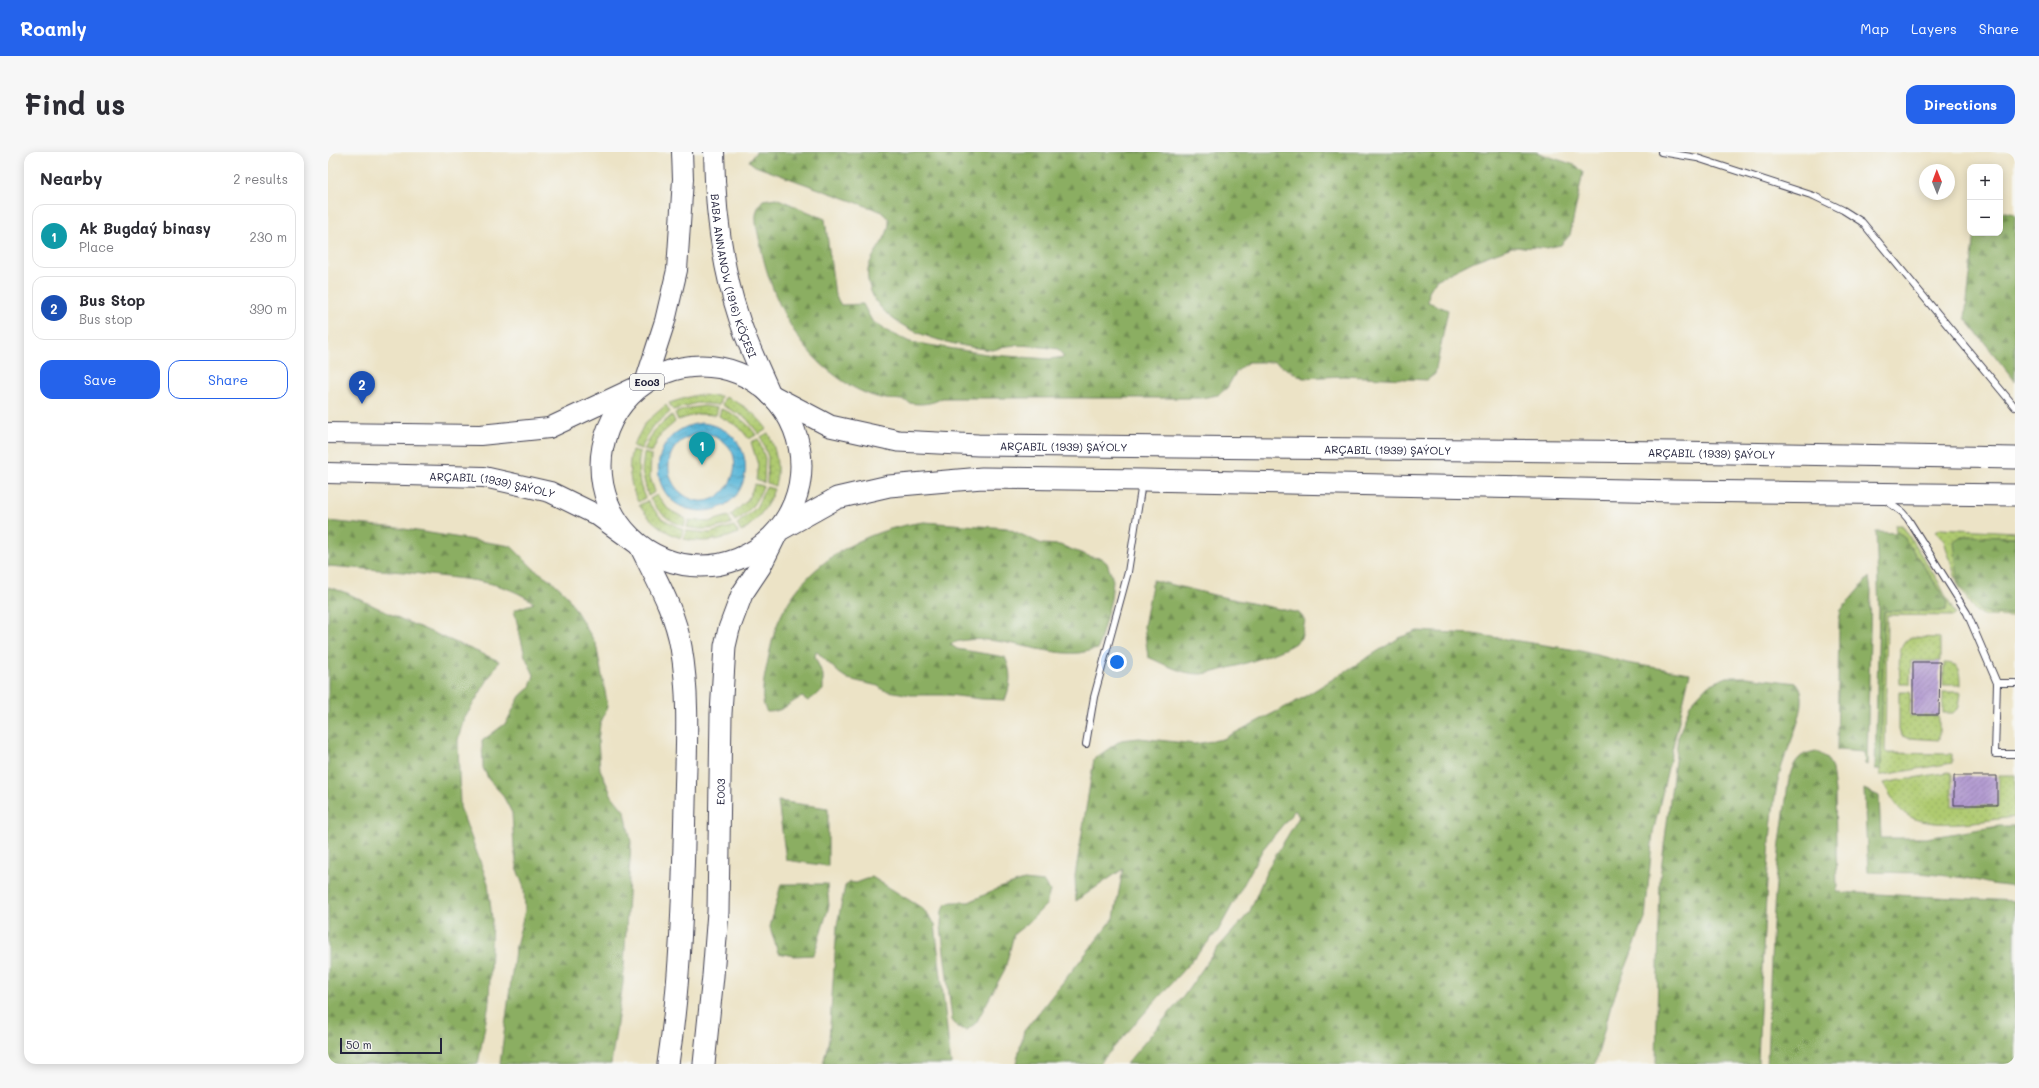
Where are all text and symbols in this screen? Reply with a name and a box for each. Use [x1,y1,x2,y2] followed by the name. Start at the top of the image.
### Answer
[20,16,87,41] text: Roamly
[1860,19,1889,38] text: Map
[1911,19,1957,38] text: Layers
[1979,19,2019,38] text: Share
[1906,85,2015,124] button: Directions
[24,86,125,122] text: Find us
[1919,164,1955,200] north arrow
[1967,164,2003,236] map controls
[1967,164,2003,200] button: +
[40,167,102,189] text: Nearby
[233,170,288,187] text: 2 results
[708,193,761,360] street label: BABA ANNANOW (1916) KÖÇESI
[1967,200,2003,236] button: −
[79,218,211,238] text: Ak Bugdaý binasy
[51,228,57,245] text: 1
[250,228,287,245] text: 230 m
[79,238,114,255] text: Place
[79,290,145,310] text: Bus Stop
[50,300,58,317] text: 2
[249,300,287,317] text: 390 m
[79,310,132,327] text: Bus stop
[40,360,160,399] button: Save
[168,360,288,399] button: Share
[349,371,375,404] pin: 2
[630,374,664,390] road number: E003
[689,432,715,465] pin: 1
[1000,438,1127,454] street label: ARÇABIL (1939) ŞAÝOLY
[1324,441,1451,457] street label: ARÇABIL (1939) ŞAÝOLY
[1648,444,1776,461] street label: ARÇABIL (1939) ŞAÝOLY
[429,468,558,501] street label: ARÇABIL (1939) ŞAÝOLY
[1107,652,1127,672] your location
[712,778,728,805] street label: E003
[340,1036,442,1055] scale bar
[346,1037,372,1052] text: 50 m

